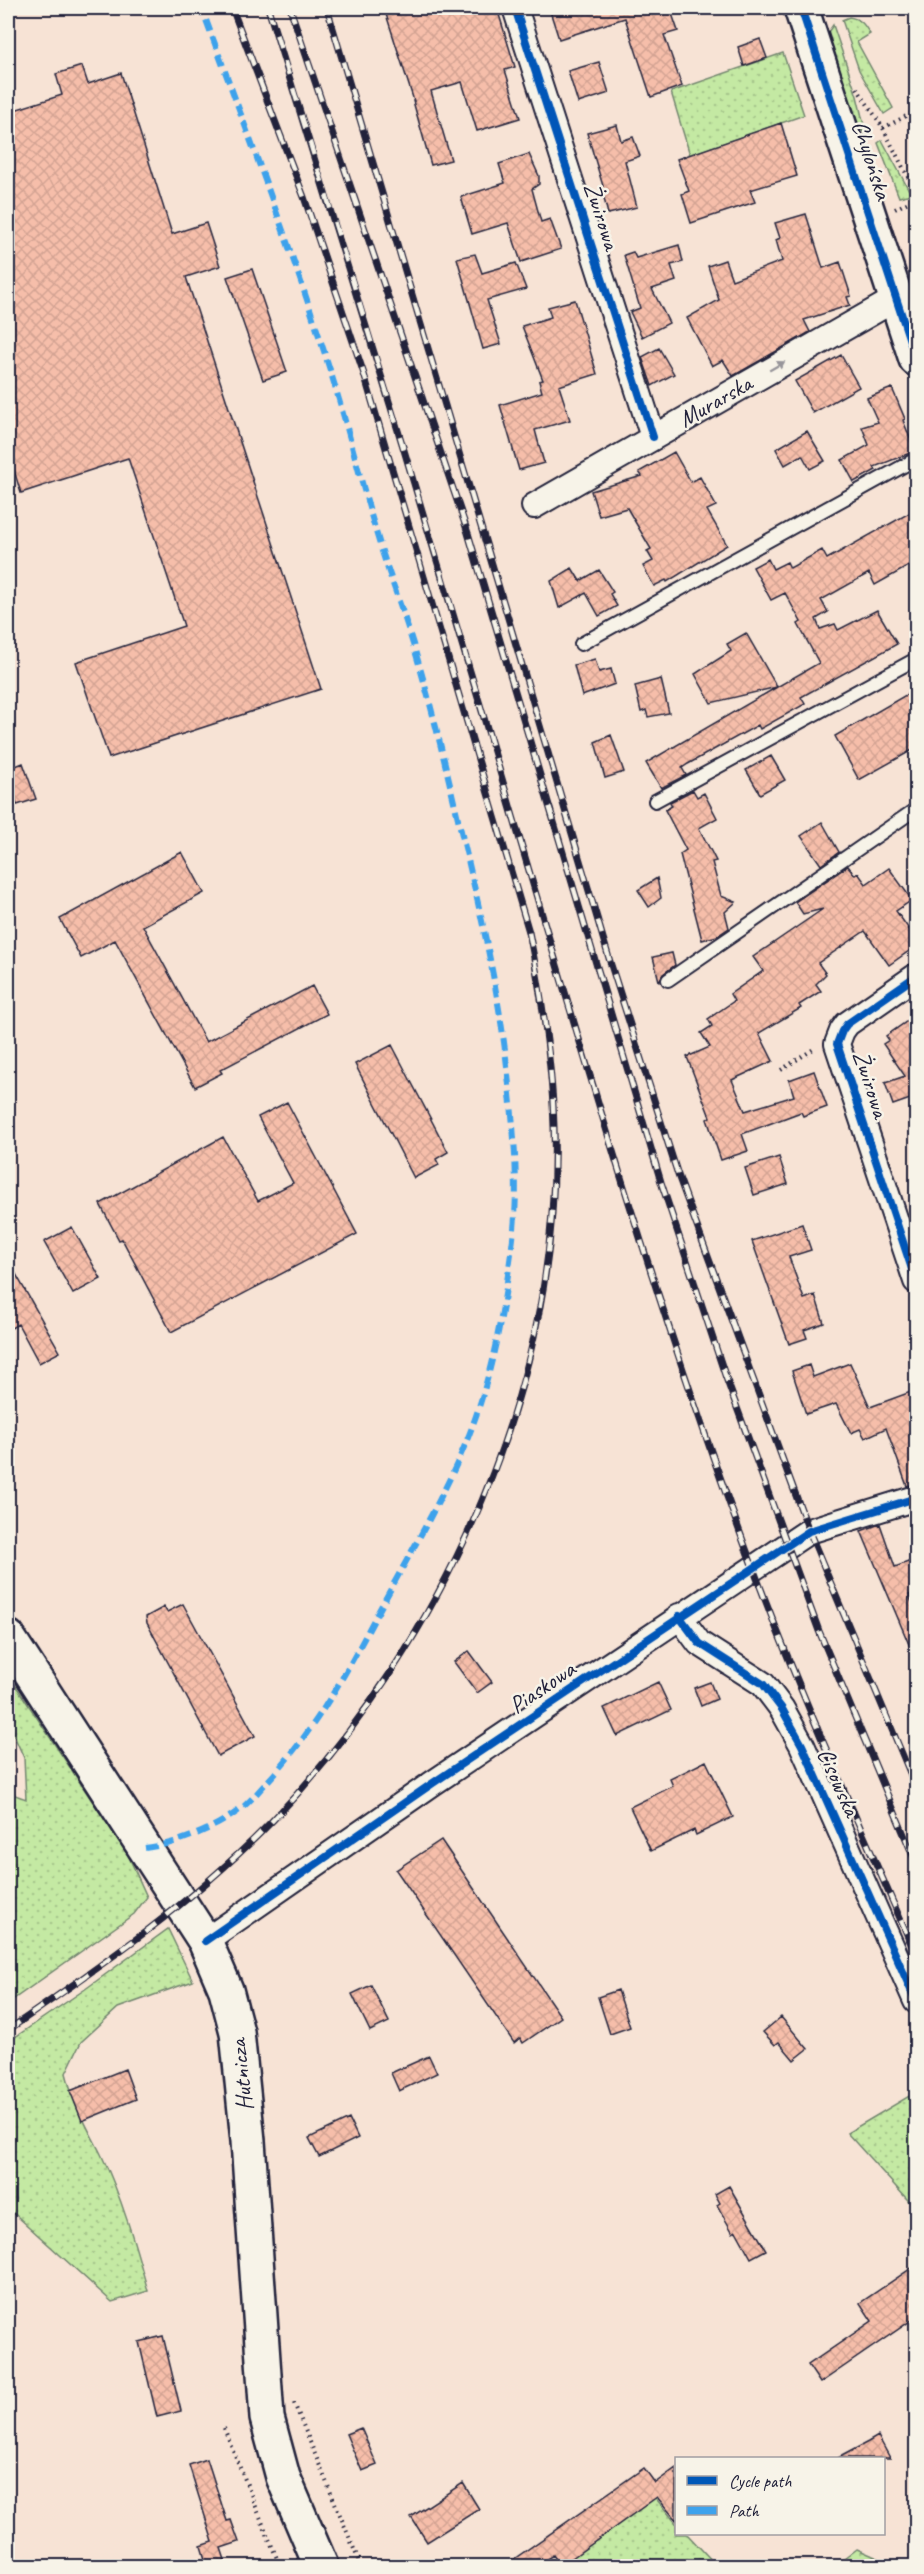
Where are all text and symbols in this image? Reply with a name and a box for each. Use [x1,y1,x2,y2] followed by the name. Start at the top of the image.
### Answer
[845,117,899,205] street label: Chylońska
[577,179,628,256] street label: Żwirowa
[769,361,786,371] one-way arrow
[673,367,759,434] street label: Murarska
[846,1047,897,1124] street label: Żwirowa
[503,1653,582,1720] street label: Piaskowa
[811,1743,868,1823] street label: Cisowska
[222,2035,260,2112] street label: Hutnicza
[675,2457,885,2535] legend
[729,2470,792,2492] text: Cycle path
[729,2500,759,2522] text: Path

